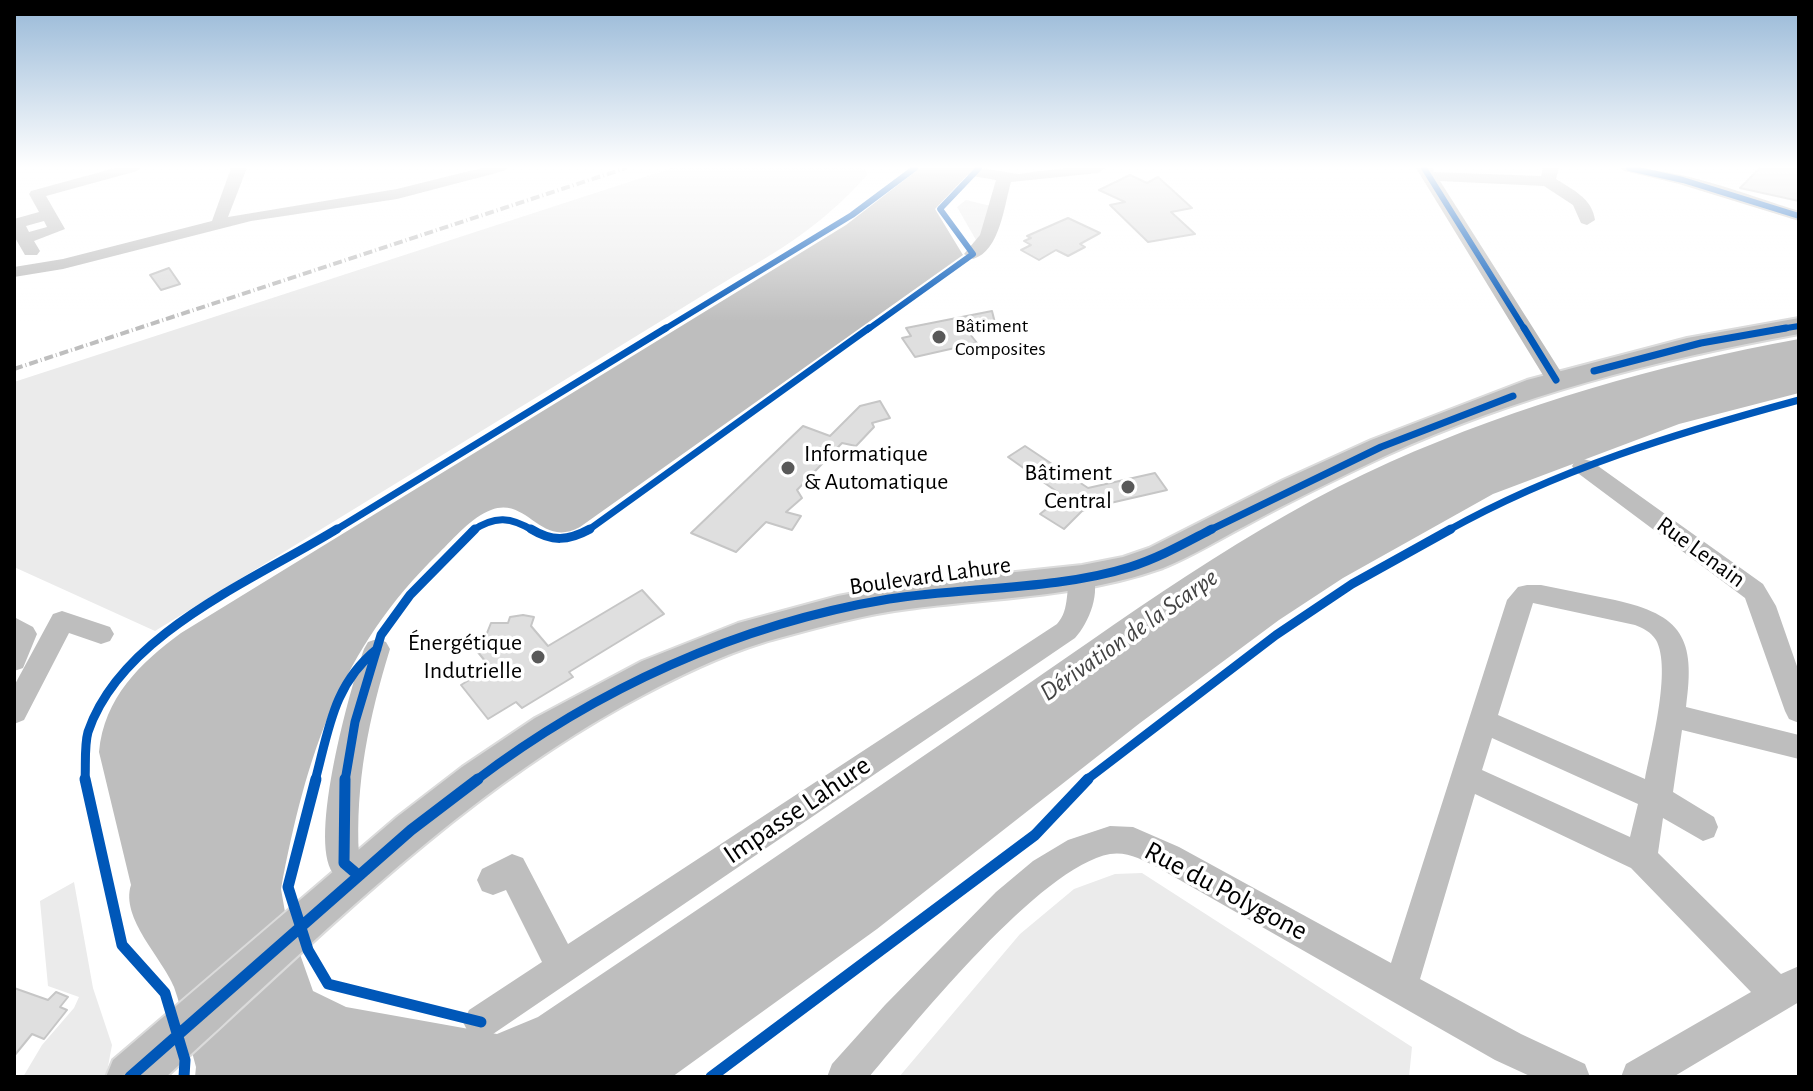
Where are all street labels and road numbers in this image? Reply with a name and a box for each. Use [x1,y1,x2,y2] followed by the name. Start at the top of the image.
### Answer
[1651,510,1751,594] street label: Rue Lenain
[847,550,1013,602] street label: Boulevard Lahure
[717,749,877,871] street label: Impasse Lahure
[1139,834,1313,948] street label: Rue du Polygone

